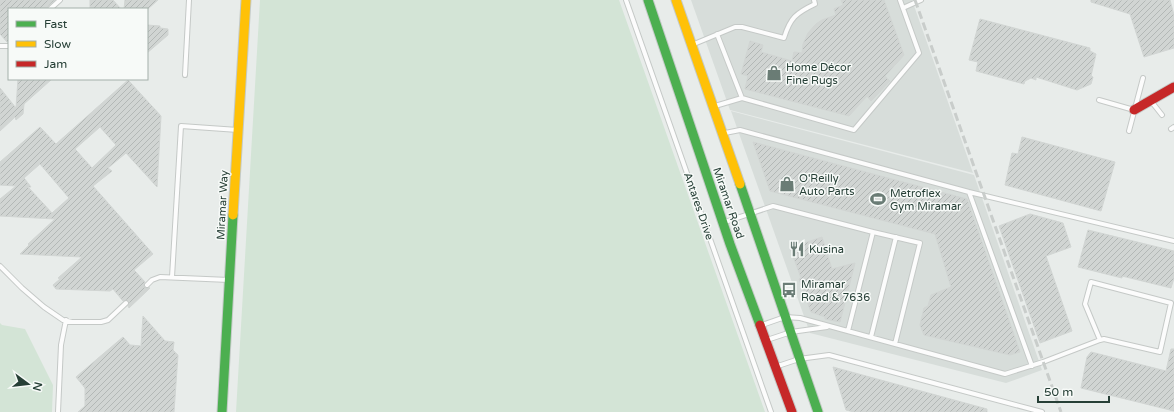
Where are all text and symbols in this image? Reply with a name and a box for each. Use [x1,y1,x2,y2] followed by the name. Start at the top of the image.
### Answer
[8,8,148,80] legend
[44,17,68,31] text: Fast
[44,37,71,51] text: Slow
[44,57,67,71] text: Jam
[786,61,852,87] place label: Home Décor Fine Rugs
[765,64,783,82] shop icon: Home Décor Fine Rugs
[710,166,747,241] street label: Miramar Road
[214,170,231,240] street label: Miramar Way
[681,171,716,242] street label: Antares Drive
[799,172,854,198] place label: O'Reilly Auto Parts
[778,175,796,193] shop icon: O'Reilly Auto Parts
[890,187,962,213] place label: Metroflex Gym Miramar
[869,190,887,208] sports icon: Metroflex Gym Miramar
[788,240,806,258] restaurant icon: Kusina
[809,243,844,256] place label: Kusina
[801,278,870,304] place label: Miramar Road & 7636
[780,281,798,299] bus stop icon: Miramar Road & 7636
[8,364,48,404] north arrow
[1038,378,1109,404] scale bar
[30,381,45,392] text: N
[1044,385,1073,399] text: 50 m

